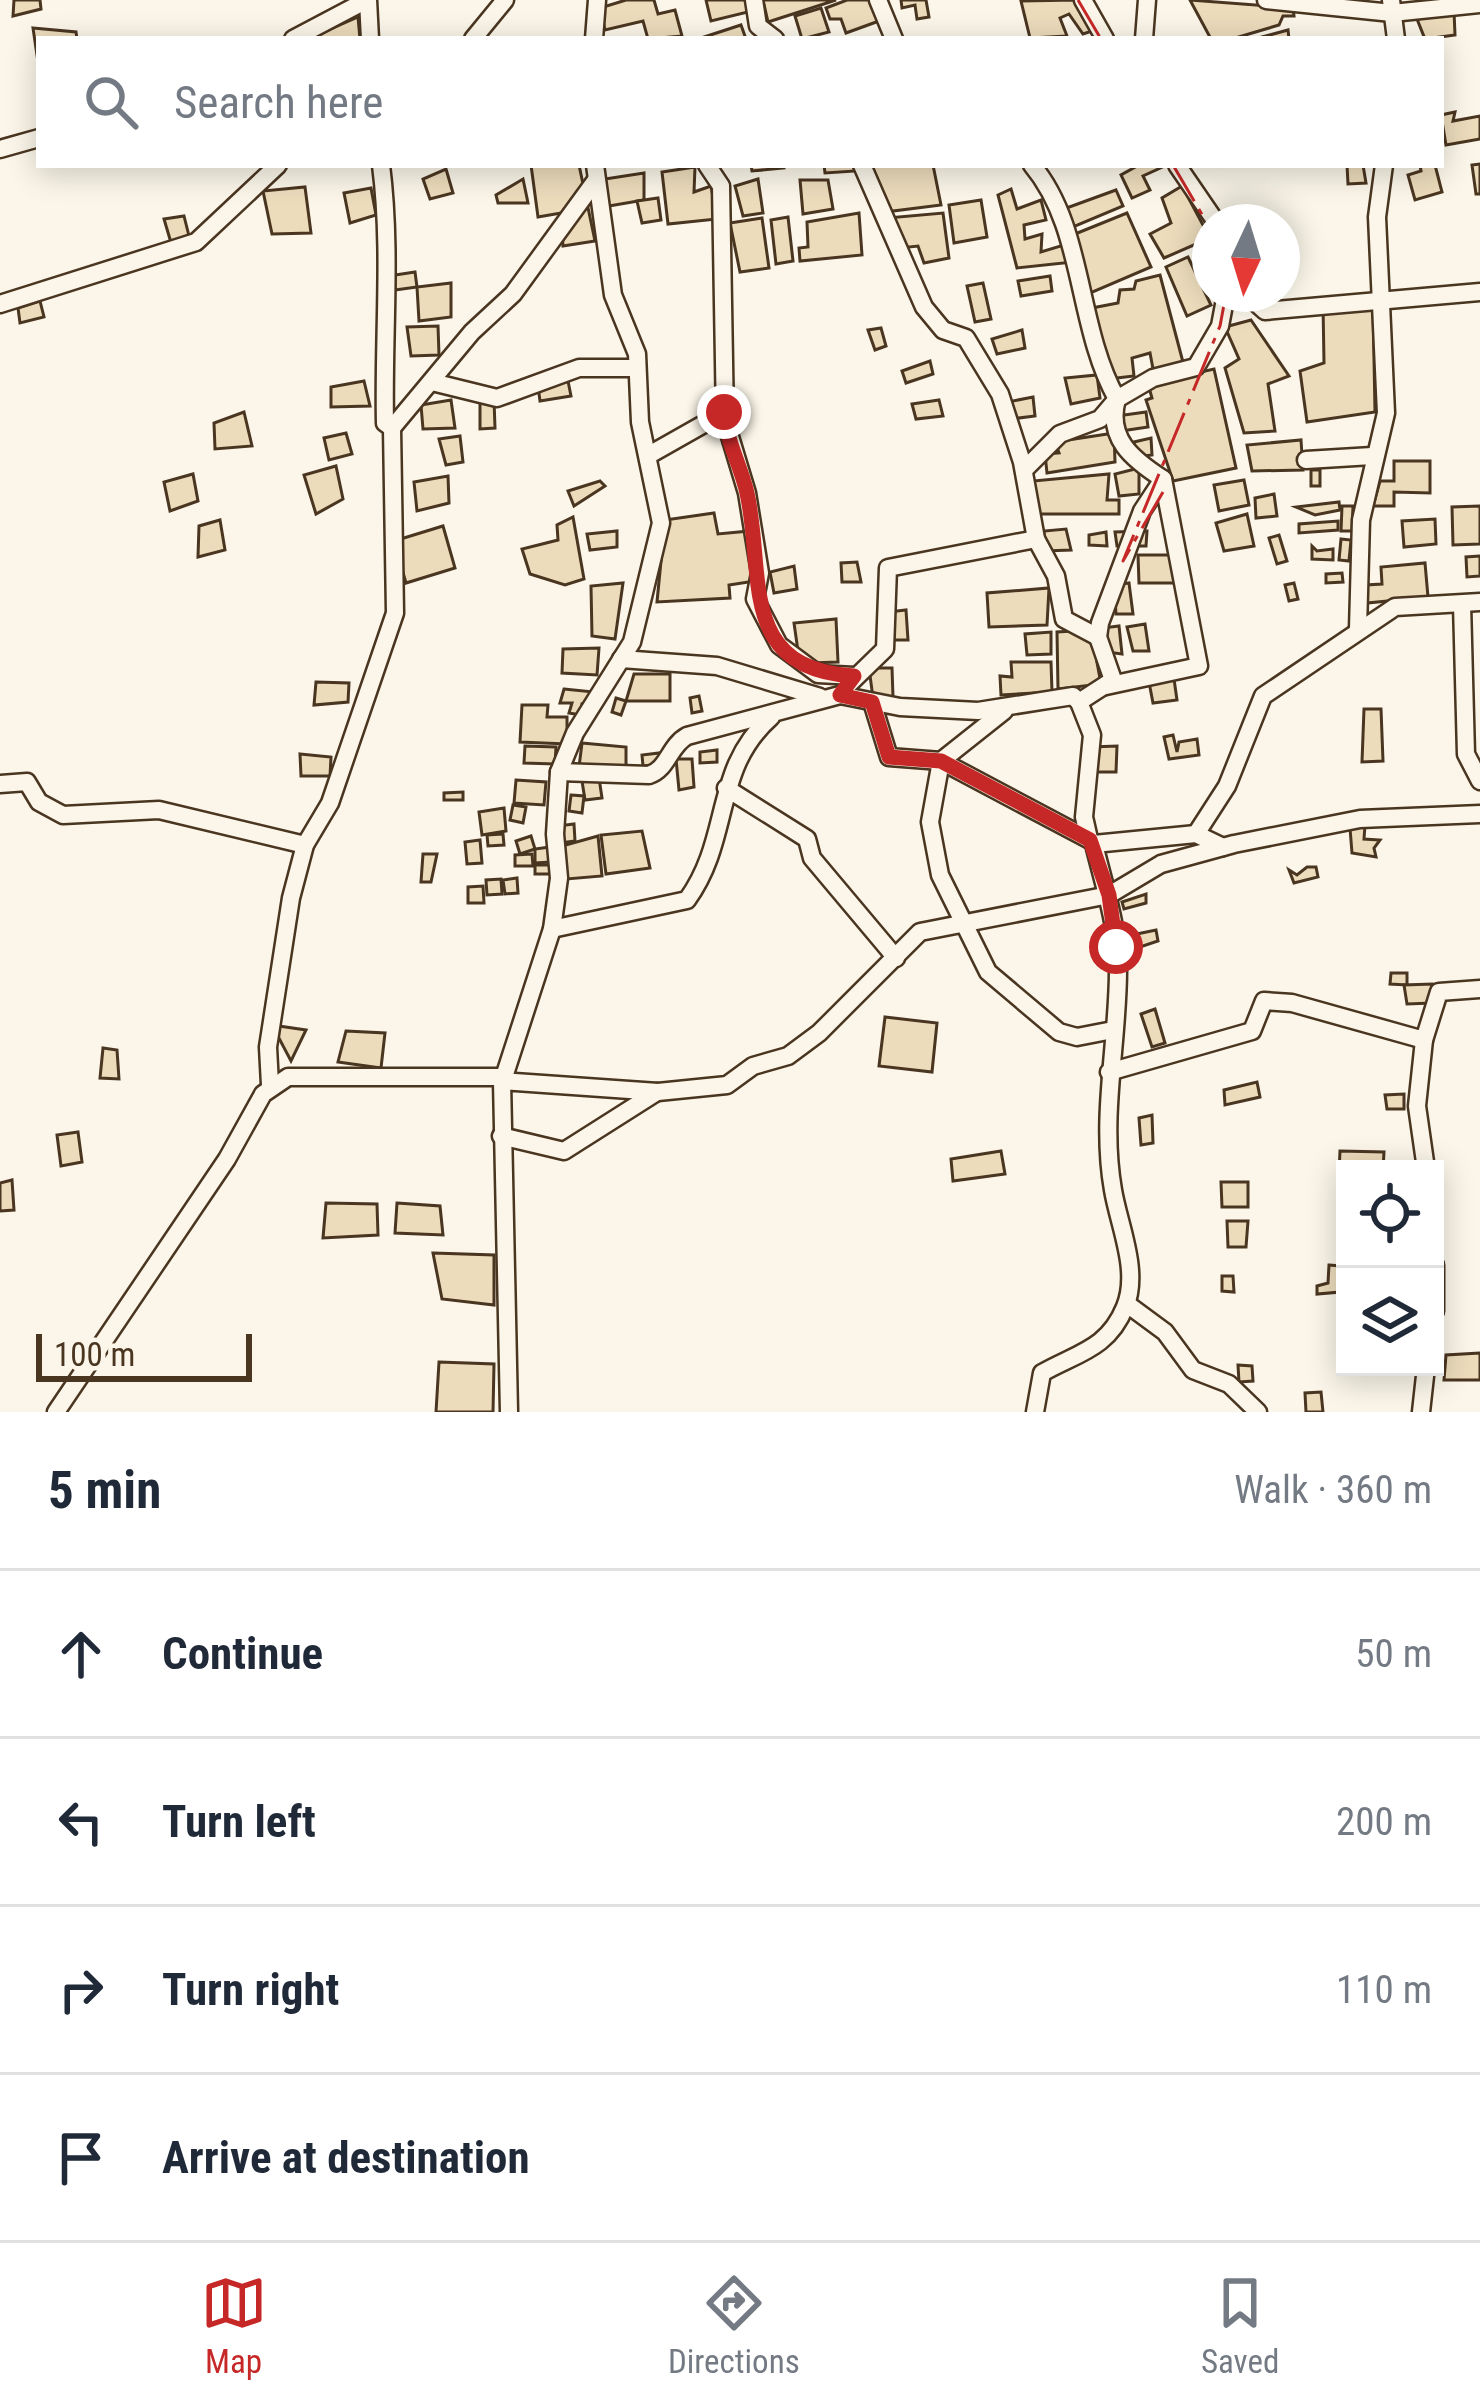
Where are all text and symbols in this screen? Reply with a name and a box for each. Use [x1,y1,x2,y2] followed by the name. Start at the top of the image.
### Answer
[36,36,1444,168] search box
[78,69,144,135] icon: search
[174,76,383,129] text: Search here
[1192,204,1300,312] north arrow
[697,385,751,439] route end
[1089,920,1143,974] route start
[1336,1160,1444,1376] map controls
[1336,1160,1444,1268] button: locate
[1336,1268,1444,1376] button: layers
[36,1328,252,1381] scale bar
[54,1335,135,1374] text: 100 m
[48,1461,161,1520] text: 5 min
[1234,1467,1432,1513] text: Walk · 360 m
[48,1621,114,1687] icon: ahead
[162,1627,323,1680] text: Continue
[1355,1631,1432,1677] text: 50 m
[48,1789,114,1855] icon: left
[162,1795,316,1848] text: Turn left
[1336,1799,1432,1845] text: 200 m
[48,1957,114,2023] icon: right
[162,1963,339,2016] text: Turn right
[1336,1967,1432,2013] text: 110 m
[48,2125,114,2191] icon: arrive
[162,2131,530,2184] text: Arrive at destination
[201,2270,267,2381] tab: Map
[668,2270,800,2381] tab: Directions
[1201,2270,1279,2381] tab: Saved

